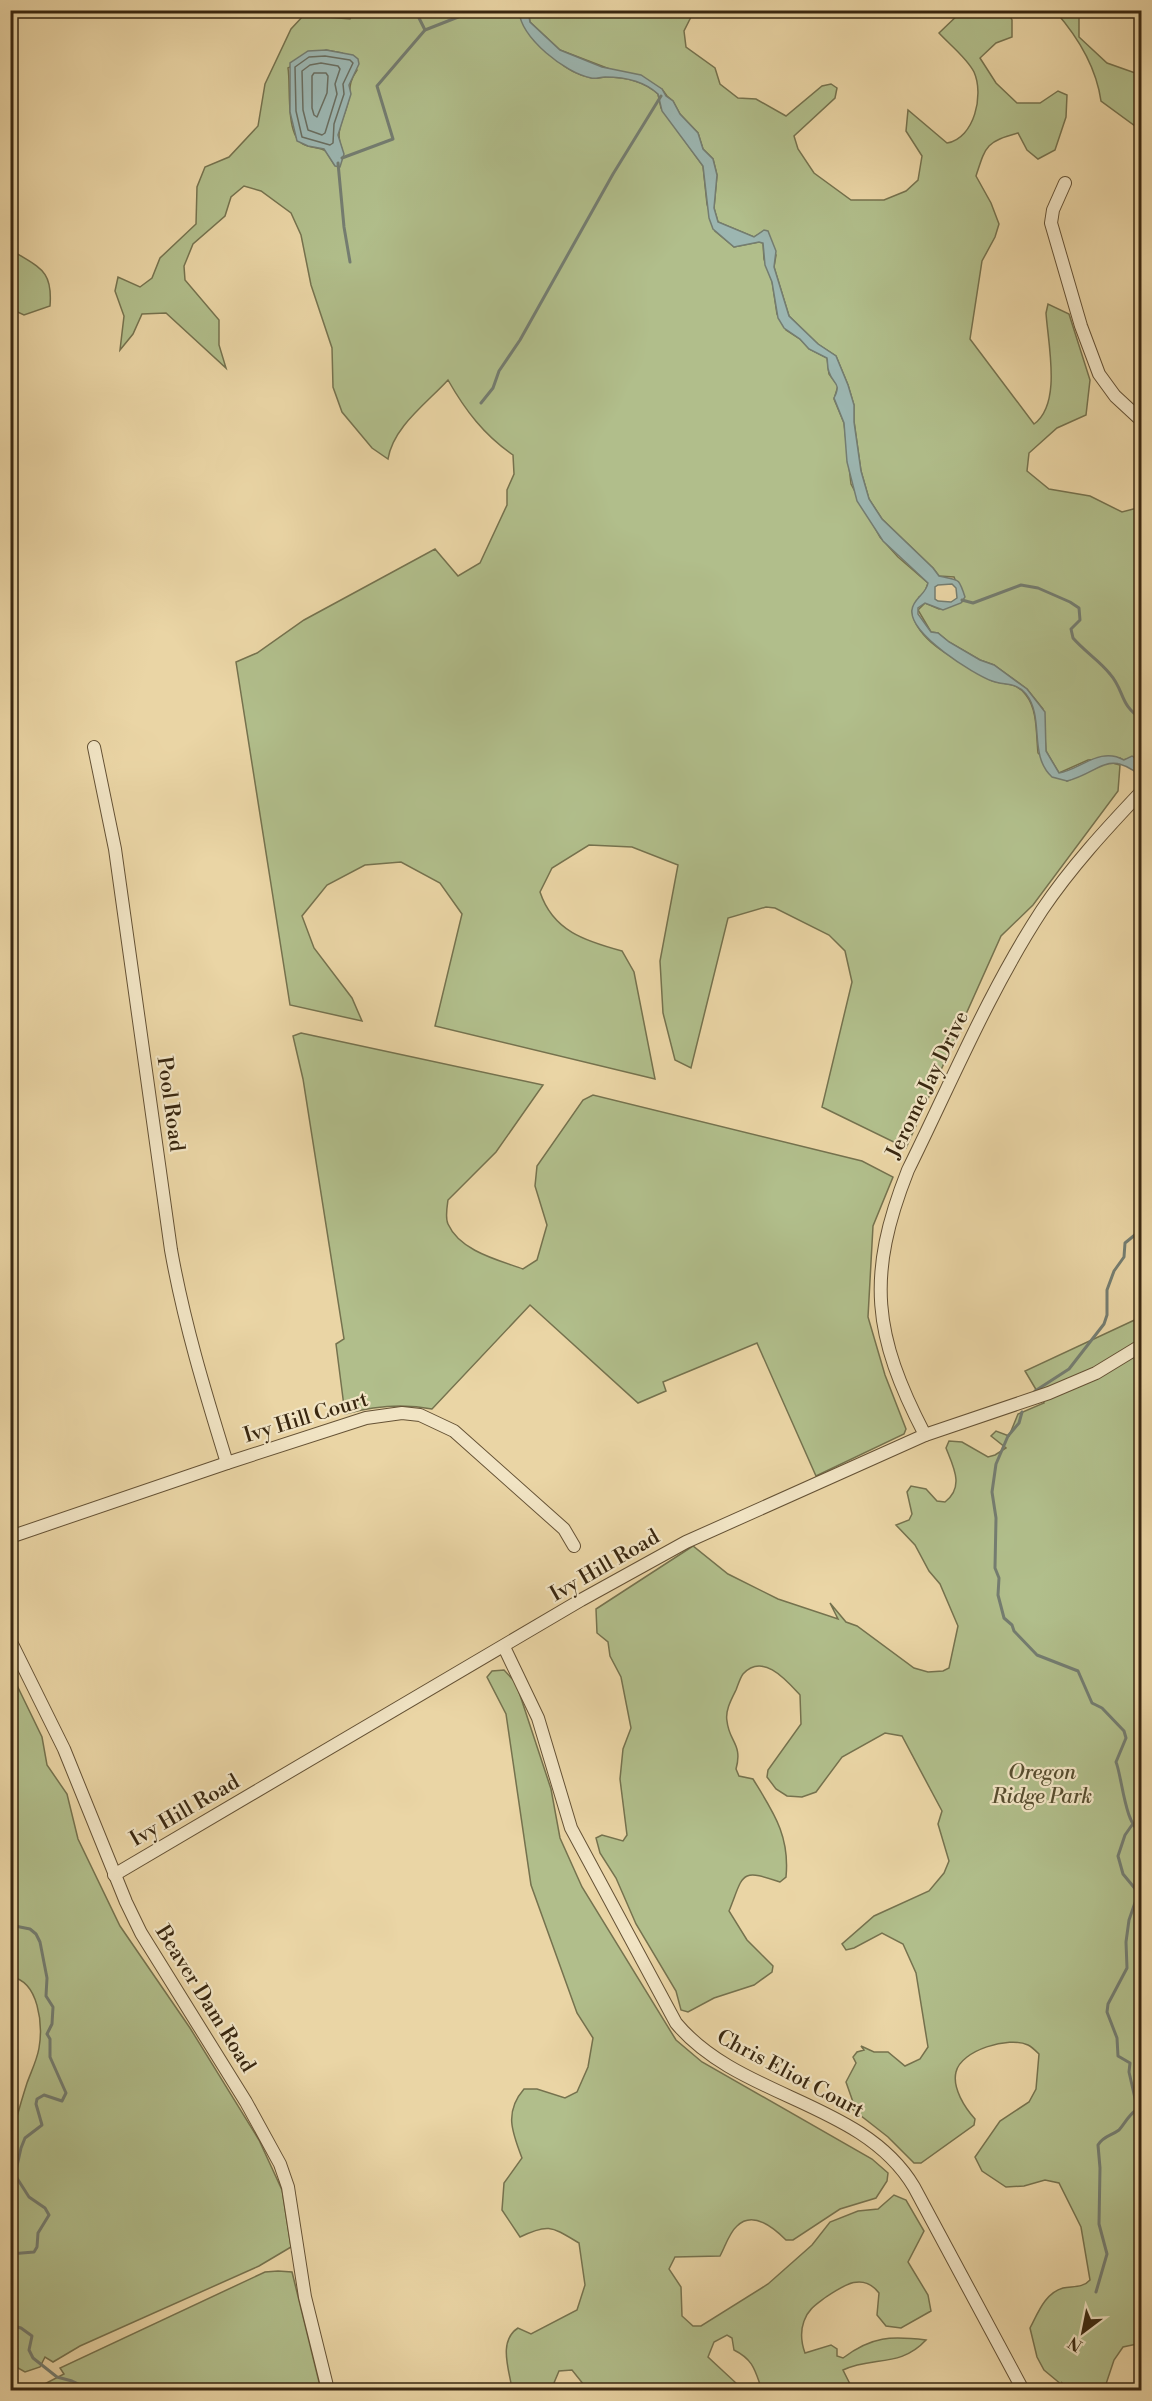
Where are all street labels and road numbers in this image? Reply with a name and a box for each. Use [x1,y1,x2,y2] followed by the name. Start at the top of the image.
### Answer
[881,1007,975,1164] street label: Jerome Jay Drive
[150,1055,190,1153] street label: Pool Road
[241,1387,372,1449] street label: Ivy Hill Court
[546,1524,664,1608] street label: Ivy Hill Road
[126,1769,244,1853] street label: Ivy Hill Road
[149,1920,261,2077] street label: Beaver Dam Road
[712,2024,869,2124] street label: Chris Eliot Court

